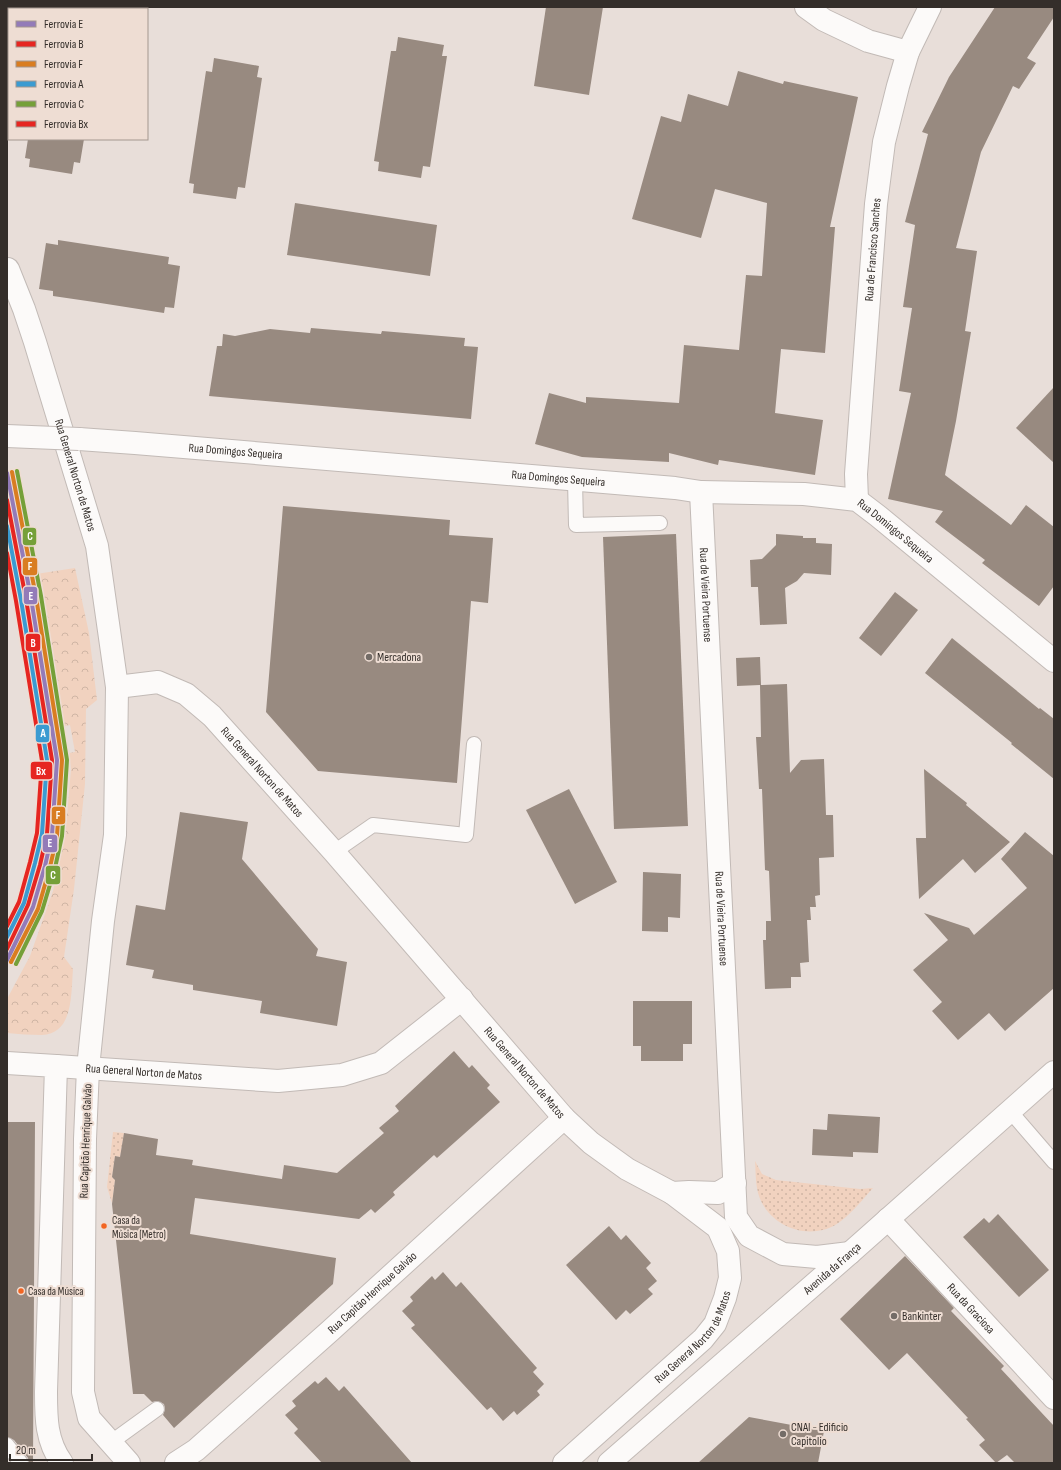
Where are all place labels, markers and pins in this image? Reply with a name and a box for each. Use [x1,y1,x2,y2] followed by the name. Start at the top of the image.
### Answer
[377,650,422,665] place label: Mercadona
[364,652,374,662] marker: Mercadona
[112,1214,166,1241] place label: Casa da Música (Metro)
[99,1221,109,1231] marker: Casa da Música (Metro)
[28,1285,83,1298] place label: Casa da Música
[16,1286,26,1296] marker: Casa da Música
[902,1309,942,1324] place label: Bankinter
[889,1311,899,1321] marker: Bankinter
[791,1420,848,1449] place label: CNAI - Edificio Capitolio
[778,1429,788,1439] marker: CNAI - Edificio Capitolio

